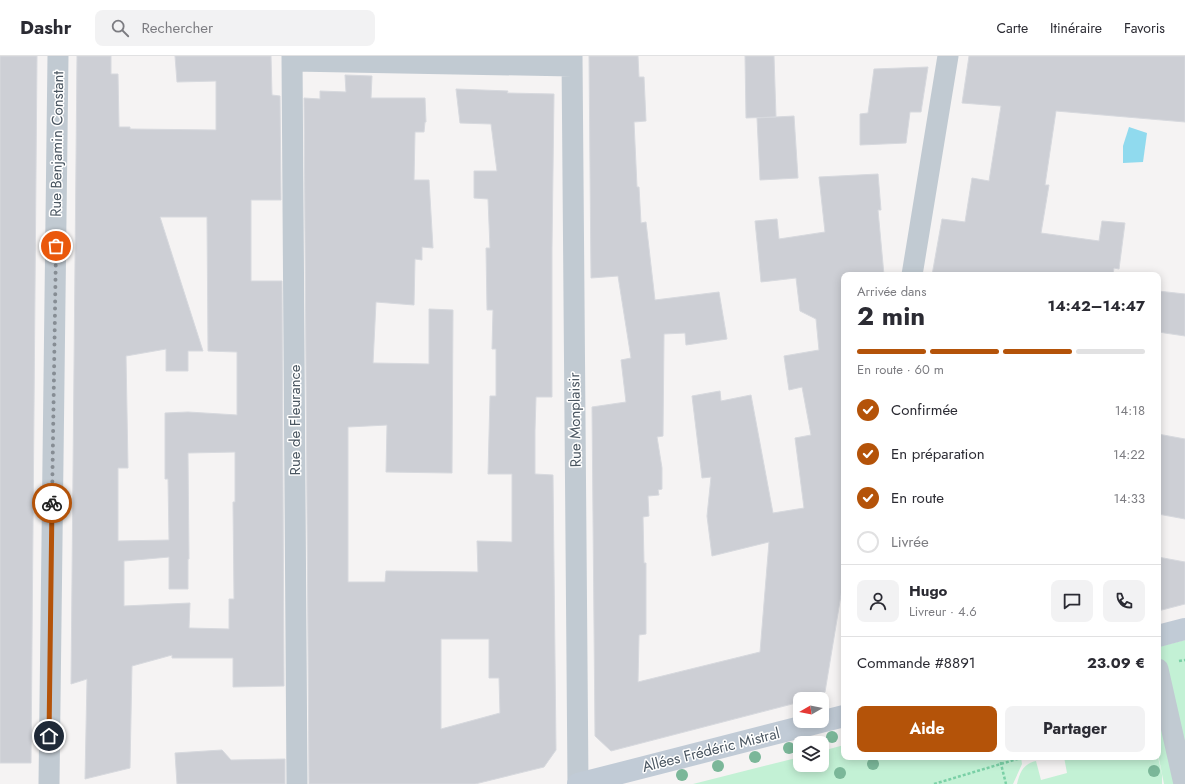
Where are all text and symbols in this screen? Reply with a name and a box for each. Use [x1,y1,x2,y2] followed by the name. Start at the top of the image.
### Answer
[95,10,375,46] search box
[20,14,71,41] text: Dashr
[109,17,131,39] icon: search
[141,17,213,39] text: Rechercher
[996,18,1028,38] text: Carte
[1050,18,1102,38] text: Itinéraire
[1124,18,1165,38] text: Favoris
[45,70,69,217] street label: Rue Benjamin Constant
[39,229,73,263] pin
[45,235,67,257] icon: bag
[857,282,926,301] text: Arrivée dans
[1048,295,1145,317] text: 14:42–14:47
[857,297,925,335] text: 2 min
[857,360,944,379] text: En route · 60 m
[284,364,306,475] street label: Rue de Fleurance
[563,372,587,468] street label: Rue Monplaisir
[857,399,879,421] icon: check
[891,399,958,421] text: Confirmée
[1115,401,1145,420] text: 14:18
[857,443,879,465] icon: check
[891,443,985,465] text: En préparation
[1113,445,1145,464] text: 14:22
[32,483,72,523] courier
[857,487,879,509] icon: check
[891,487,944,509] text: En route
[1113,489,1145,508] text: 14:33
[41,492,63,514] icon: bike
[891,531,929,553] text: Livrée
[857,580,899,622] button: person
[909,580,947,602] text: Hugo
[1051,580,1093,622] button: chat
[1103,580,1145,622] button: phone
[909,602,977,621] text: Livreur · 4.6
[857,652,976,674] text: Commande #8891
[1087,652,1145,674] text: 23.09 €
[793,692,829,728] north arrow
[793,692,829,772] map controls
[857,706,997,752] button: Aide
[1005,706,1145,752] button: Partager
[32,719,66,753] pin
[640,722,782,778] street label: Allées Frédéric Mistral
[38,725,60,747] icon: home
[793,736,829,772] button: layers

